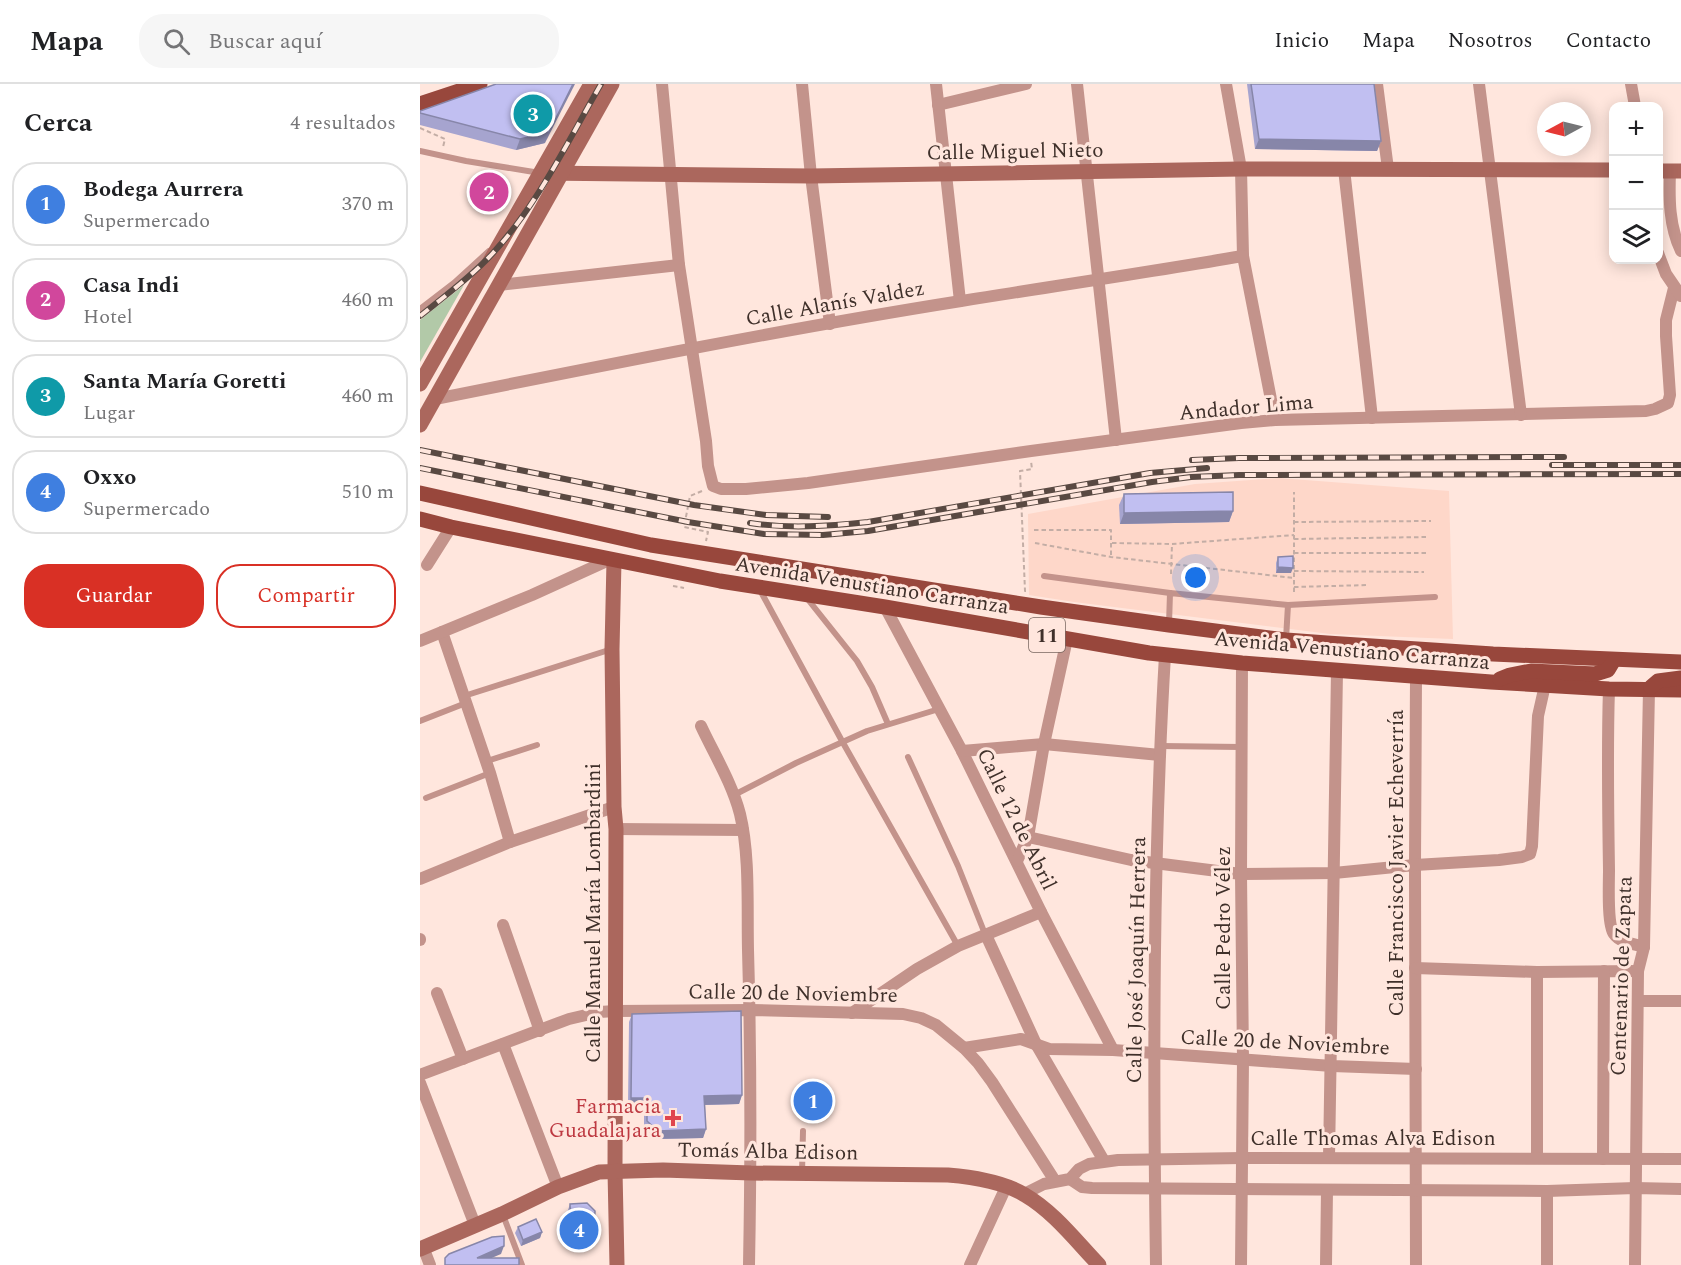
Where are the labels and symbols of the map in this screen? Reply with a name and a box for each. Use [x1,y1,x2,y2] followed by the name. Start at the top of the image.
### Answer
[514,92,552,136] pin: 3
[1537,102,1591,156] north arrow
[926,134,1104,170] street label: Calle Miguel Nieto
[470,170,508,214] pin: 2
[743,273,927,335] street label: Calle Alanís Valdez
[1178,386,1315,430] street label: Andador Lima
[733,549,1012,624] street label: Avenida Venustiano Carranza
[1181,563,1210,592] your location
[1029,618,1065,652] road number: 11
[1213,623,1492,679] street label: Avenida Venustiano Carranza
[1381,709,1413,1016] street label: Calle Francisco Javier Echeverría
[968,743,1064,896] street label: Calle 12 de Abril
[578,763,610,1063] street label: Calle Manuel María Lombardini
[1119,836,1155,1084] street label: Calle José Joaquín Herrera
[1208,846,1240,1010] street label: Calle Pedro Vélez
[1603,875,1642,1077] street label: Centenario de Zapata
[688,976,898,1012] street label: Calle 20 de Noviembre
[1179,1022,1390,1064] street label: Calle 20 de Noviembre
[794,1078,832,1124] pin: 1
[549,1091,662,1147] place label: Farmacia Guadalajara
[666,1111,680,1125] marker: Farmacia Guadalajara
[1250,1123,1496,1155] street label: Calle Thomas Alva Edison
[677,1134,859,1170] street label: Tomás Alba Edison
[560,1208,598,1252] pin: 4

